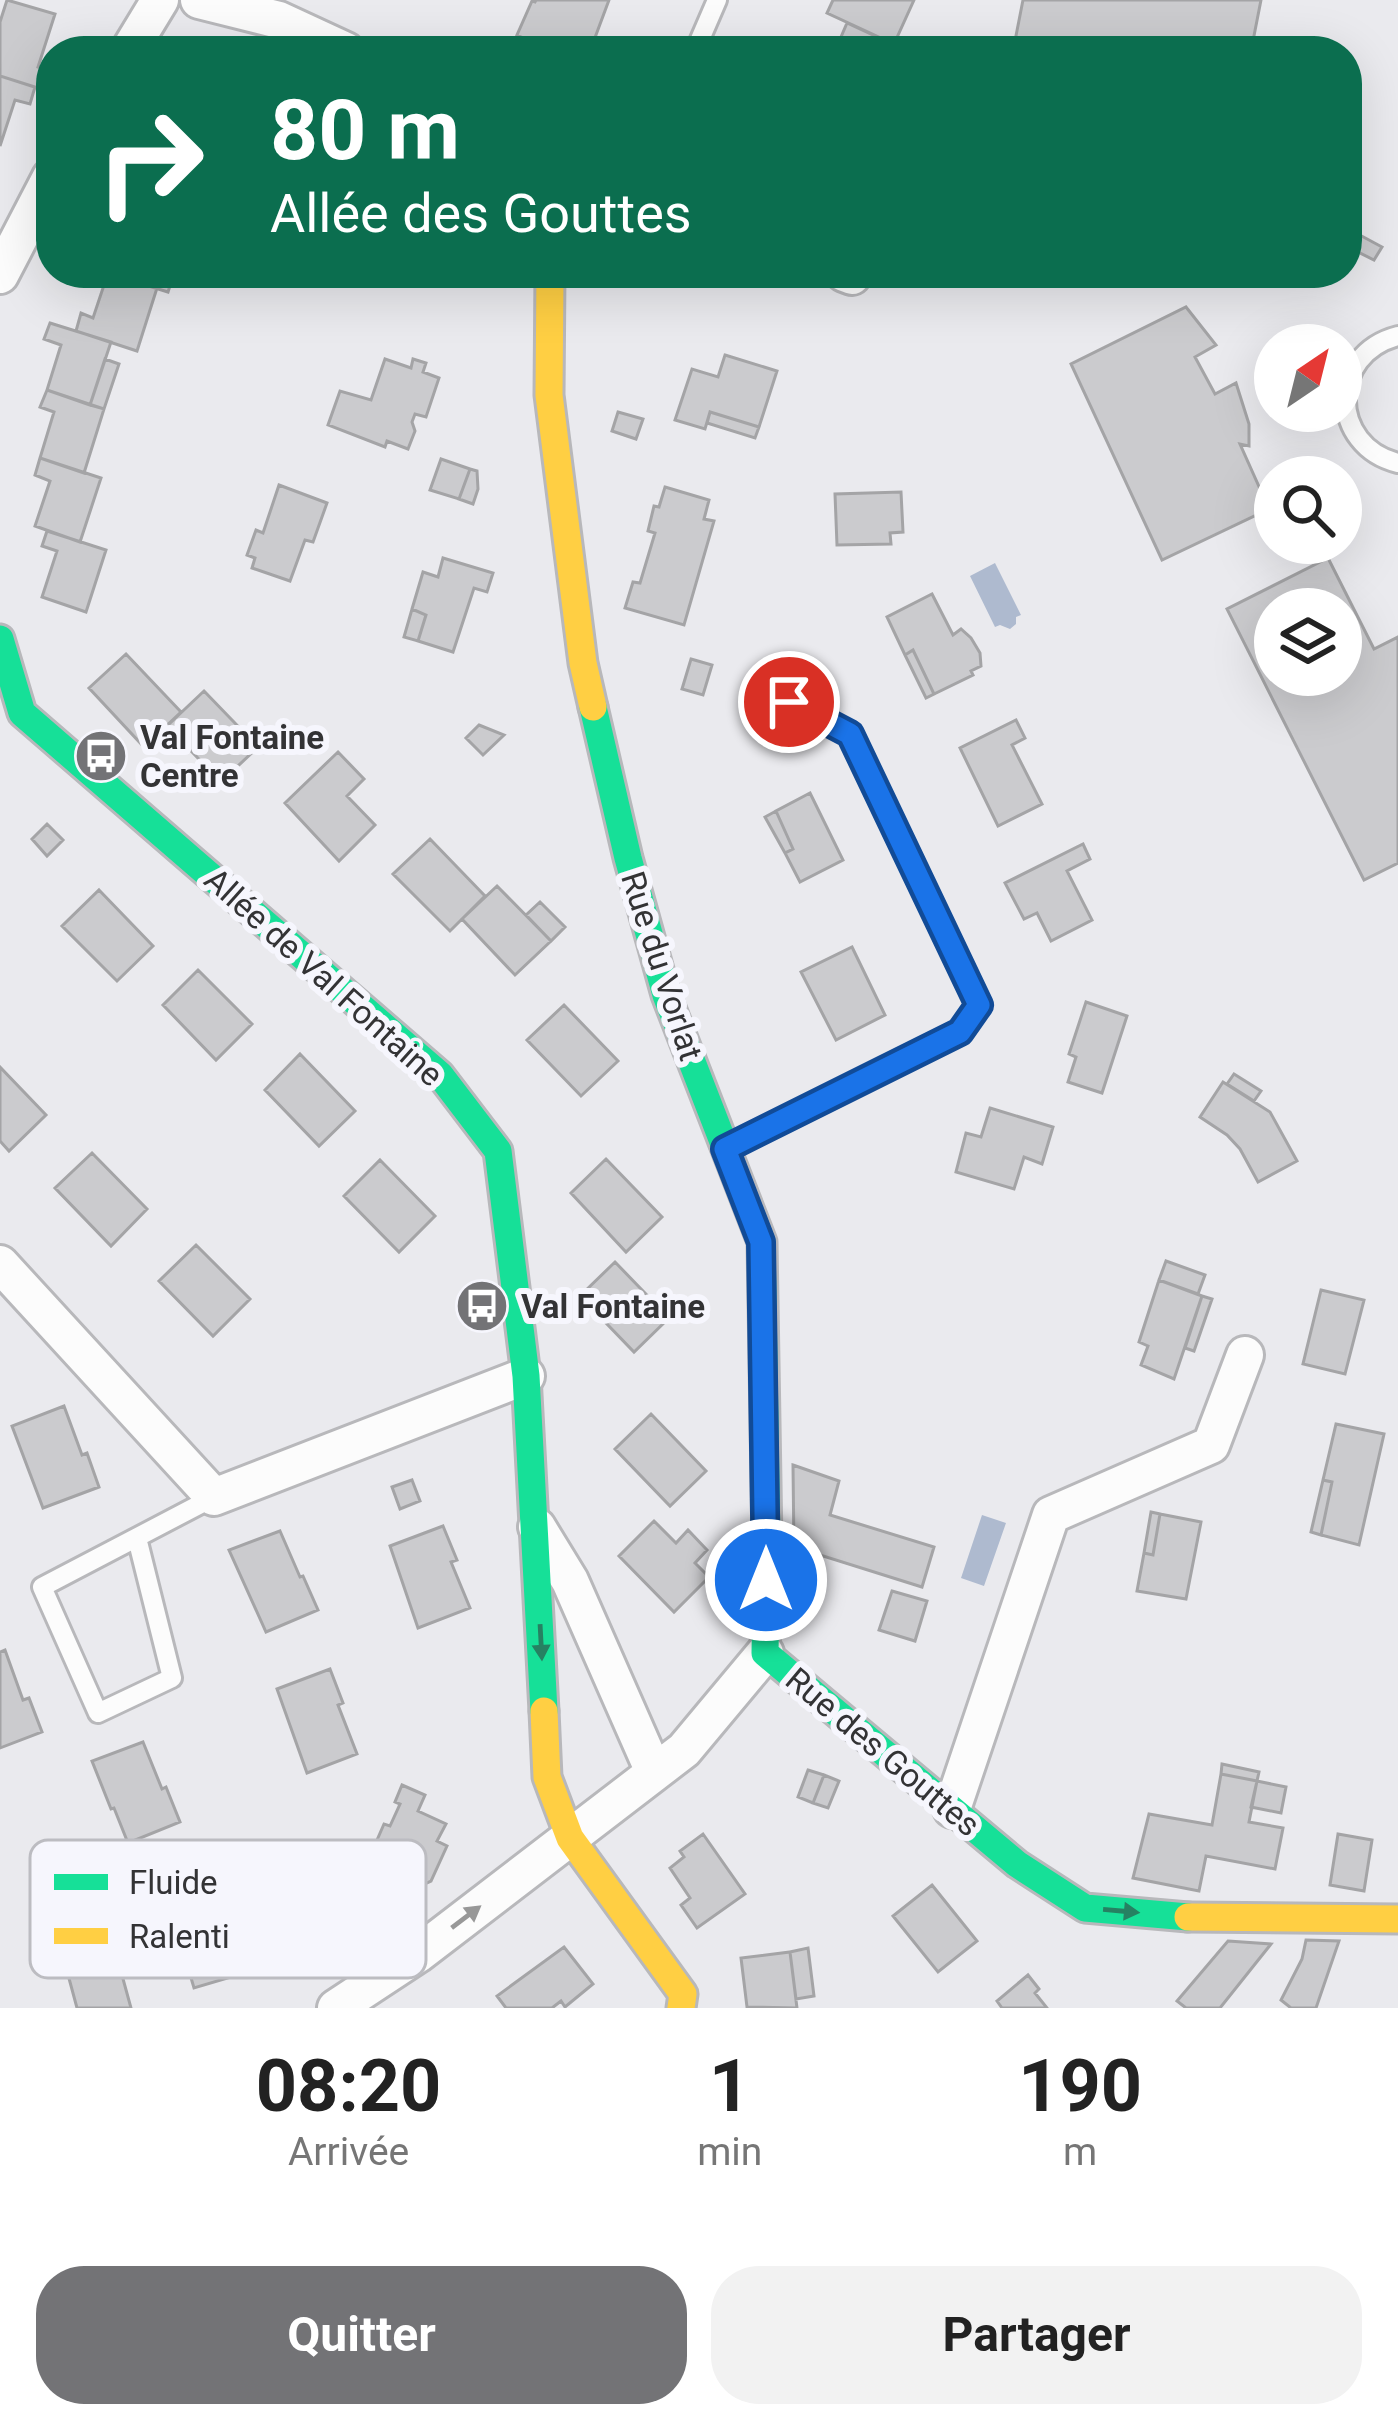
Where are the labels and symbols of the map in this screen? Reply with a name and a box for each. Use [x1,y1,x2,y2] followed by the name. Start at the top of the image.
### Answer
[1254,324,1362,432] north arrow
[738,651,840,753] pin
[140,718,324,795] place label: Val Fontaine Centre
[73,728,129,784] bus stop icon: Val Fontaine Centre
[197,860,451,1094] street label: Allée de Val Fontaine
[613,867,711,1065] street label: Rue du Vorlat
[454,1278,510,1334] bus stop icon: Val Fontaine
[521,1287,705,1326] place label: Val Fontaine
[703,1517,829,1643] position arrow
[531,1624,550,1662] one-way arrow
[778,1660,988,1844] street label: Rue des Gouttes
[30,1840,426,1978] legend
[129,1863,218,1902] text: Fluide
[1103,1902,1140,1921] one-way arrow
[450,1905,482,1930] one-way arrow
[129,1917,230,1956] text: Ralenti

